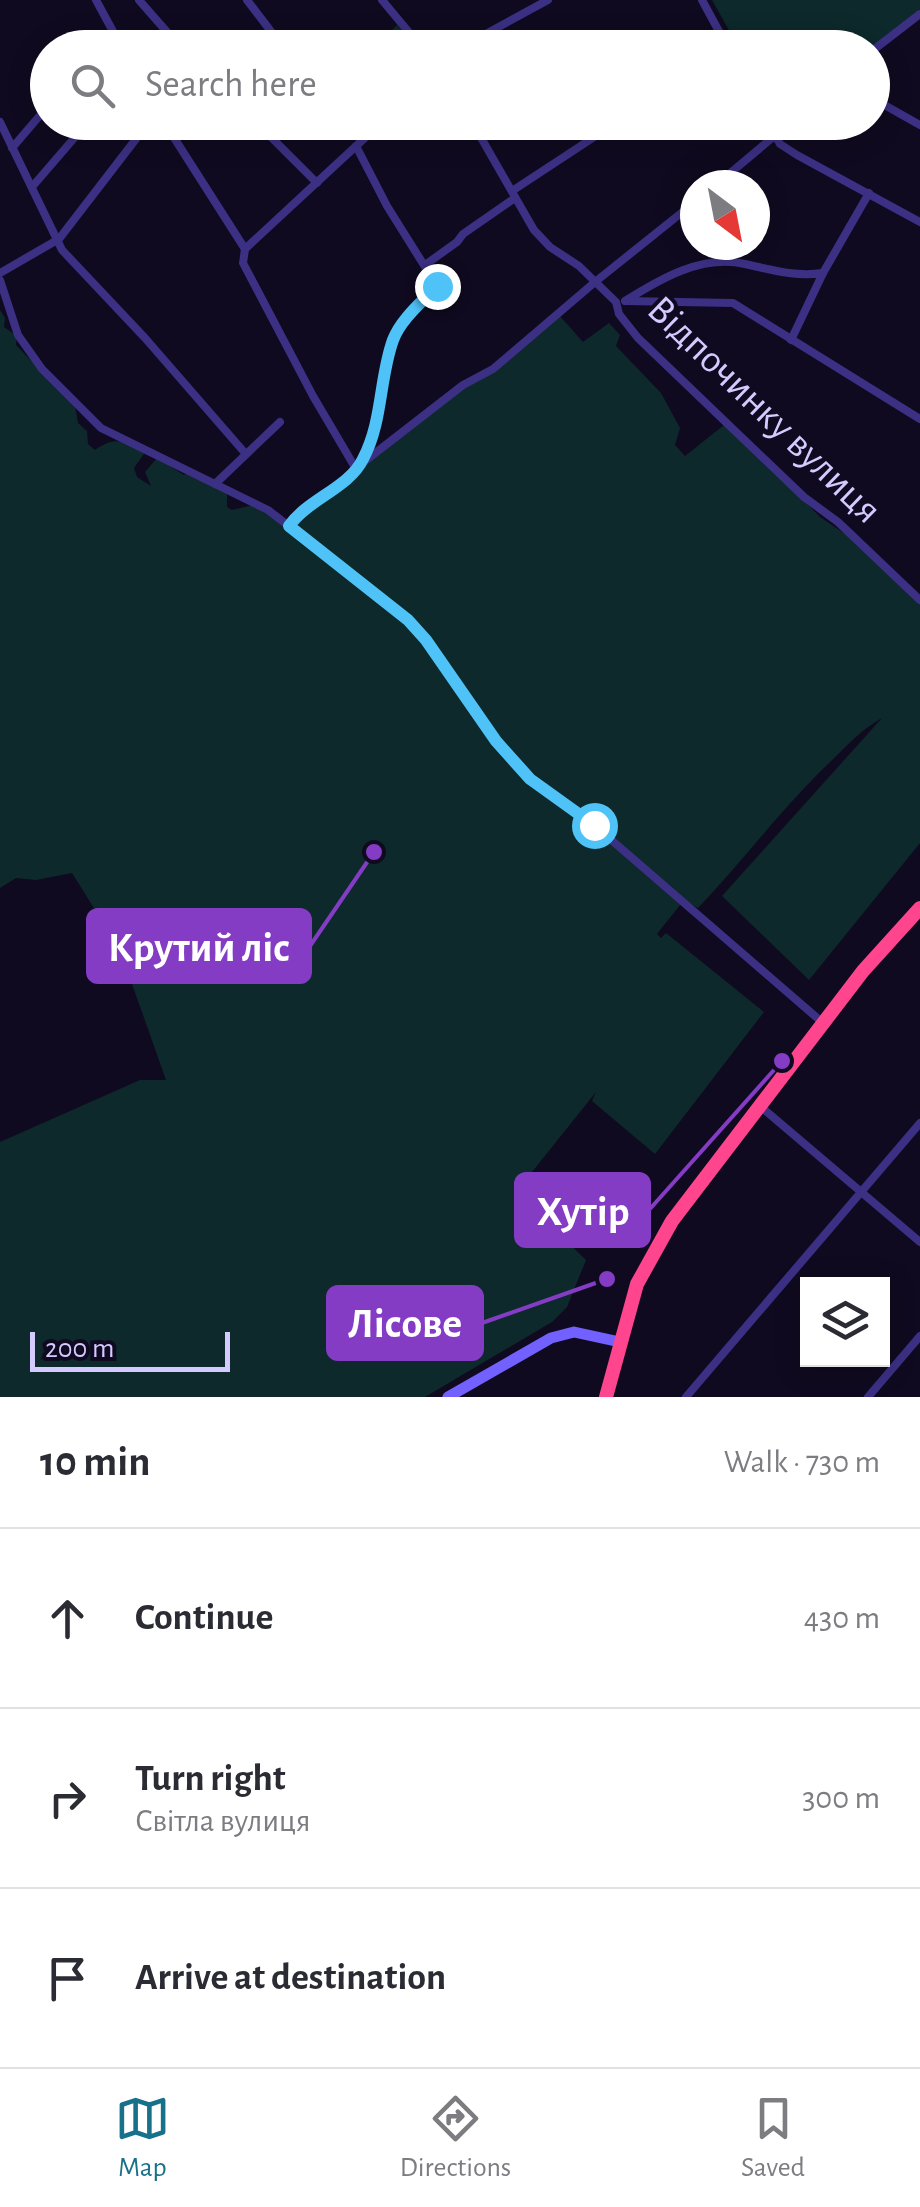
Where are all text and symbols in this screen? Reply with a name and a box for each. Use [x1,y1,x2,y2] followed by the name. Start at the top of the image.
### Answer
[30,30,890,140] search box
[65,58,120,113] icon: search
[145,66,317,104] text: Search here
[680,170,770,260] north arrow
[415,264,461,310] route end
[639,289,889,531] street label: Відпочинку вулиця
[572,803,618,849] route start
[88,910,310,982] callout: Крутий ліс
[108,927,290,969] text: Крутий ліс
[516,1174,649,1246] callout: Хутір
[536,1191,630,1233] text: Хутір
[800,1277,890,1367] map controls
[800,1277,890,1367] button: layers
[328,1287,482,1359] callout: Лісове
[348,1303,462,1345] text: Лісове
[30,1327,230,1372] scale bar
[45,1335,114,1363] text: 200 m
[40,1441,150,1483] text: 10 min
[724,1446,880,1478] text: Walk · 730 m
[40,1591,95,1646] icon: ahead
[135,1599,273,1637] text: Continue
[804,1602,880,1634] text: 430 m
[135,1760,285,1798] text: Turn right
[40,1771,95,1826] icon: right
[802,1782,880,1814] text: 300 m
[135,1805,311,1837] text: Світла вулиця
[40,1951,95,2006] icon: arrive
[135,1959,446,1997] text: Arrive at destination
[115,2091,170,2185] tab: Map
[400,2091,511,2185] tab: Directions
[741,2091,805,2185] tab: Saved

